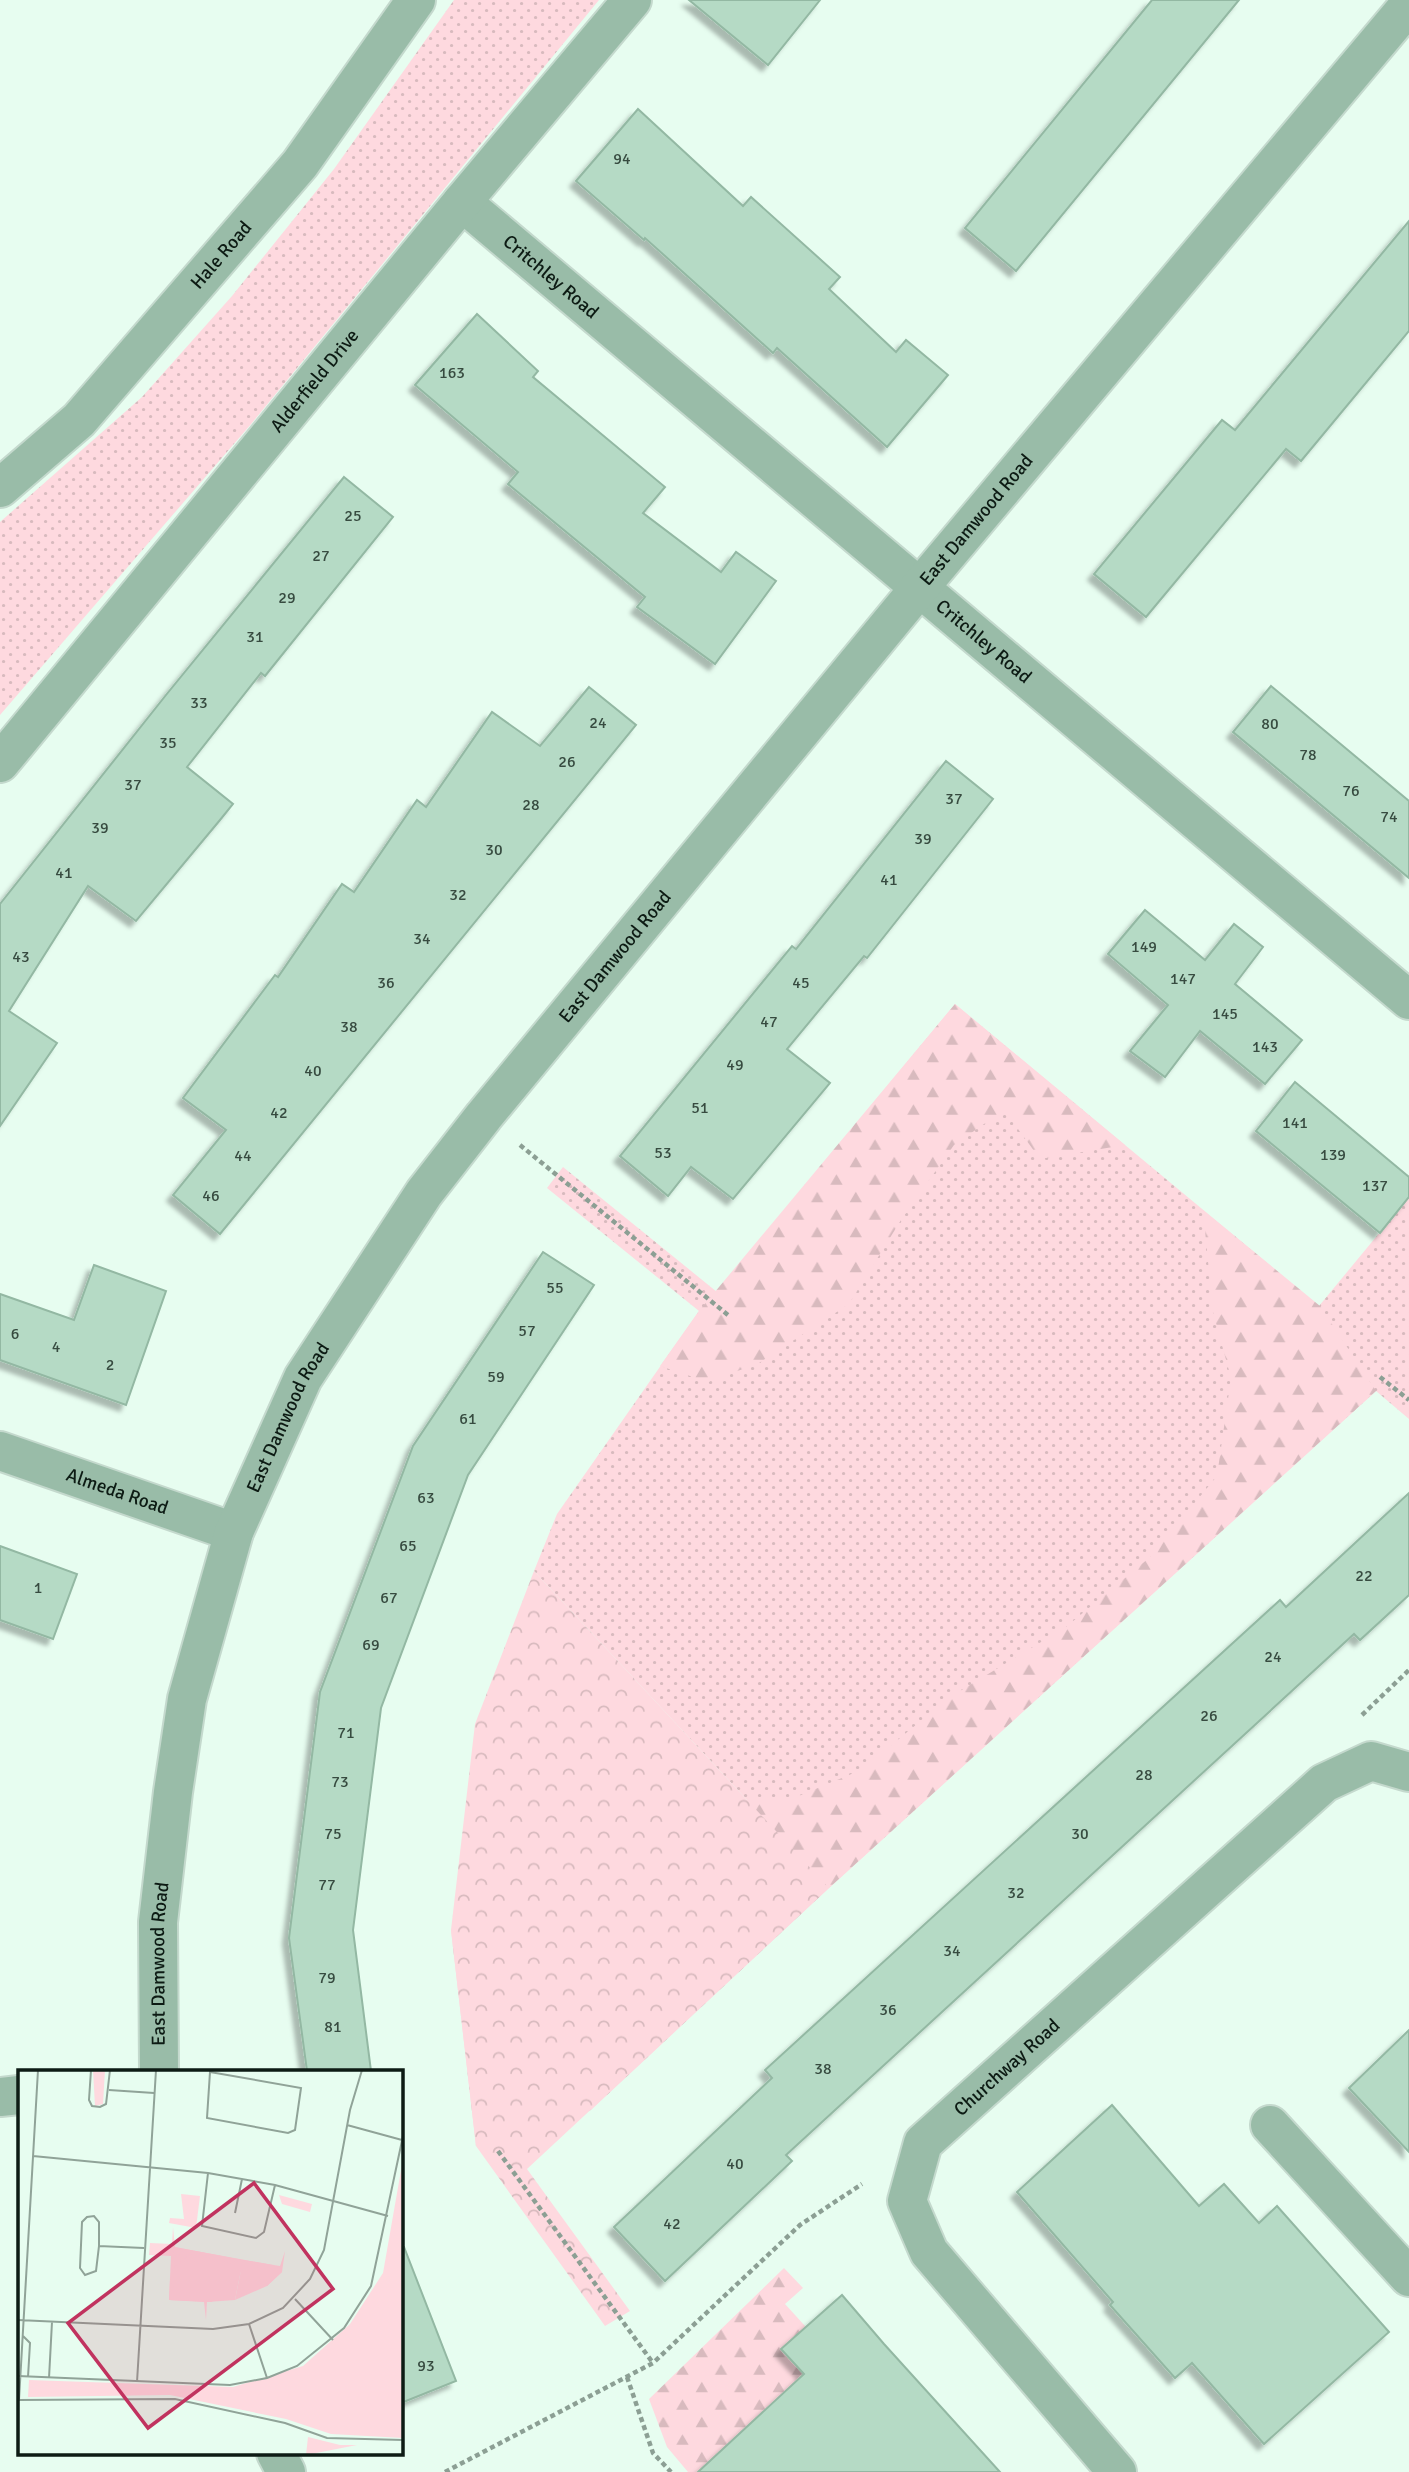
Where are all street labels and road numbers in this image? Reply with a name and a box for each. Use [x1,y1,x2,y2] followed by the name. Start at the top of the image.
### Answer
[185,216,257,294] street label: Hale Road
[498,229,604,324] street label: Critchley Road
[265,324,364,437] street label: Alderfield Drive
[914,449,1038,591] street label: East Damwood Road
[931,594,1036,689] street label: Critchley Road
[554,886,677,1028] street label: East Damwood Road
[241,1338,335,1496] street label: East Damwood Road
[63,1463,171,1520] street label: Almeda Road
[146,1881,175,2046] street label: East Damwood Road
[949,2014,1065,2121] street label: Churchway Road

